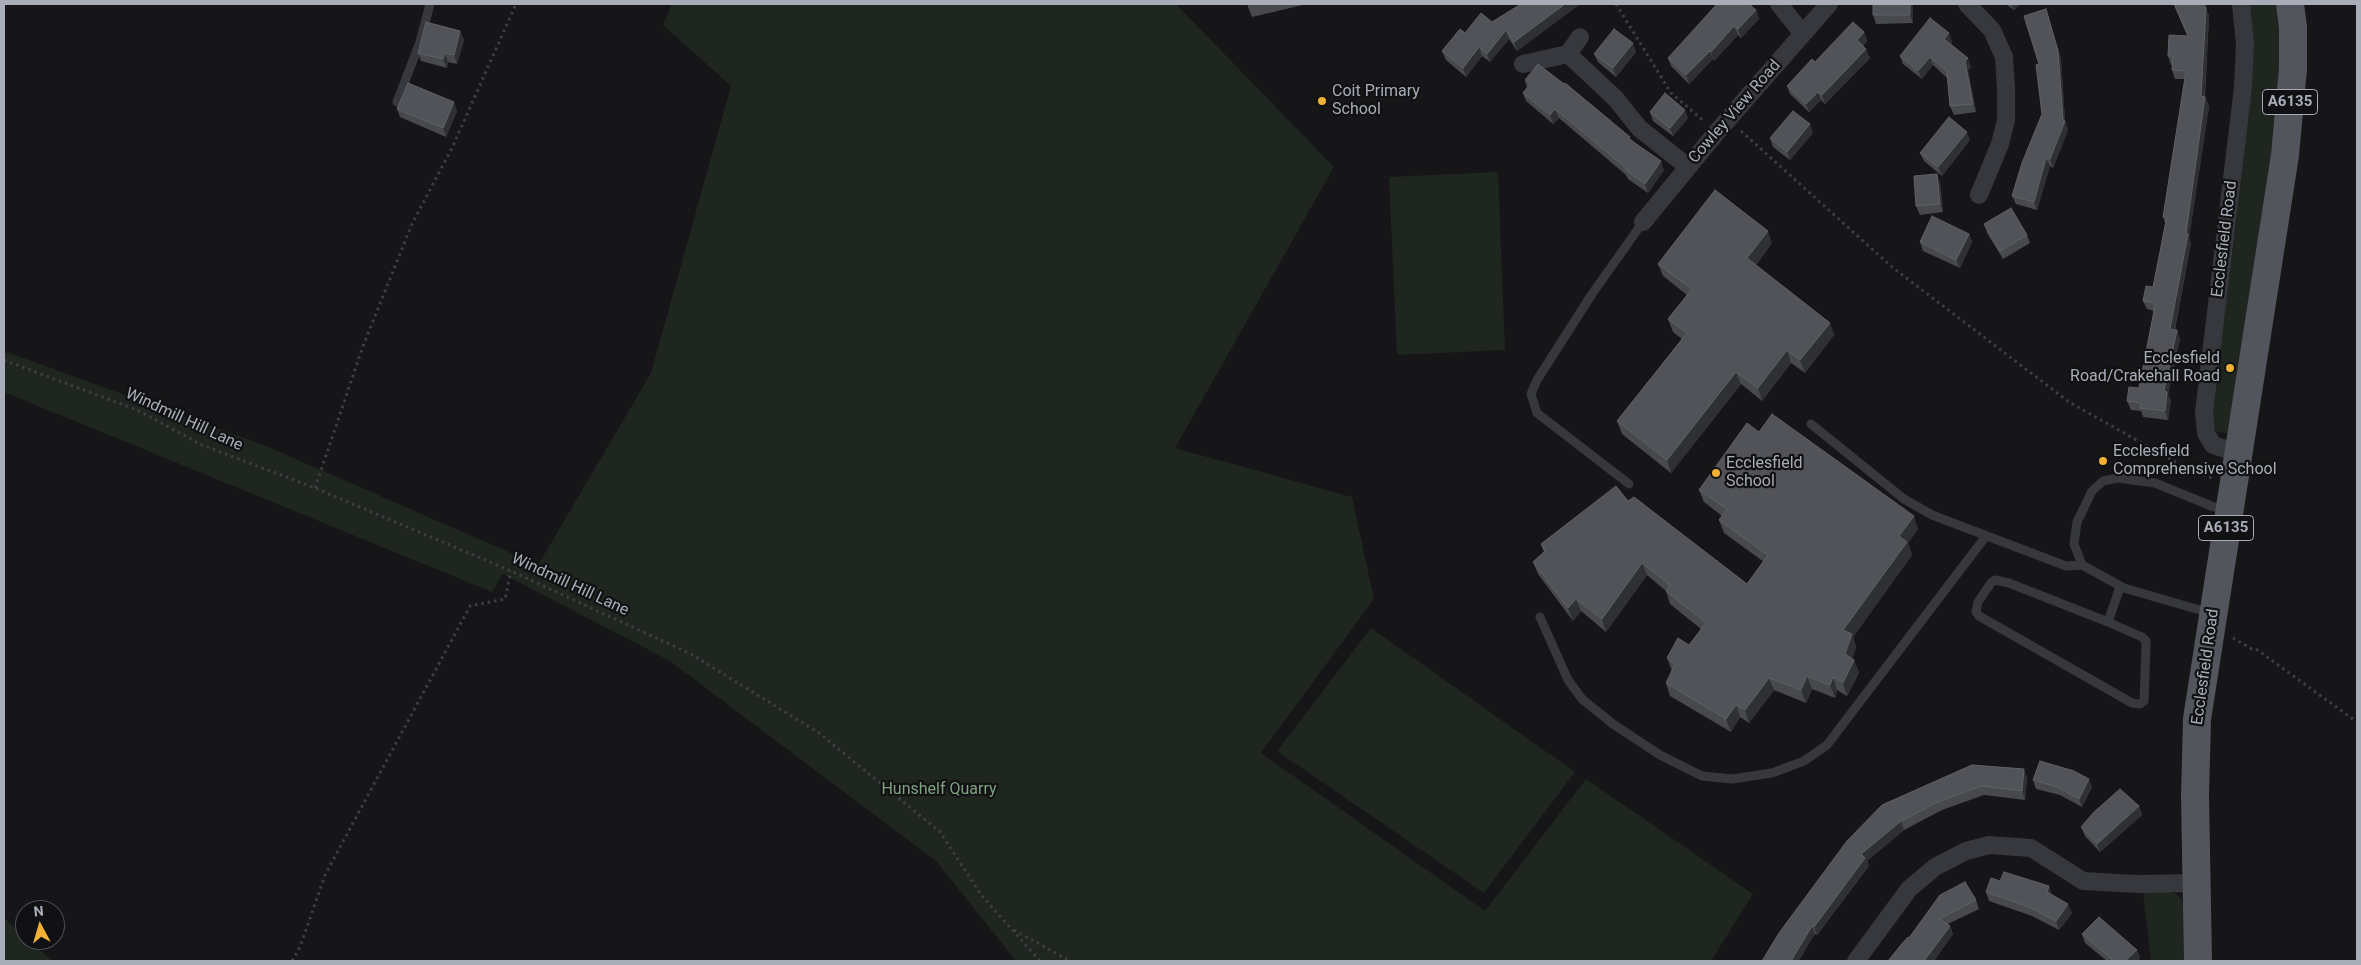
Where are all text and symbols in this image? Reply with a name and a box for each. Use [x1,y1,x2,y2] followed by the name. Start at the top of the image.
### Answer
[1685,56,1785,168] street label: Cowley View Road
[1332,82,1420,120] place label: Coit Primary School
[2262,90,2318,114] road number: A6135
[1316,95,1328,107] marker: Coit Primary School
[2208,180,2242,298] street label: Ecclesfield Road
[2070,349,2220,387] place label: Ecclesfield Road/Crakehall Road
[2224,362,2236,374] marker: Ecclesfield Road/Crakehall Road
[122,384,246,456] street label: Windmill Hill Lane
[2113,442,2277,480] place label: Ecclesfield Comprehensive School
[1726,454,1803,492] place label: Ecclesfield School
[2097,455,2109,467] marker: Ecclesfield Comprehensive School
[1710,467,1722,479] marker: Ecclesfield School
[2198,516,2254,540] road number: A6135
[508,549,632,621] street label: Windmill Hill Lane
[2188,608,2224,726] street label: Ecclesfield Road
[881,780,997,800] park label: Hunshelf Quarry
[15,900,65,950] north arrow
[33,903,44,920] text: N

